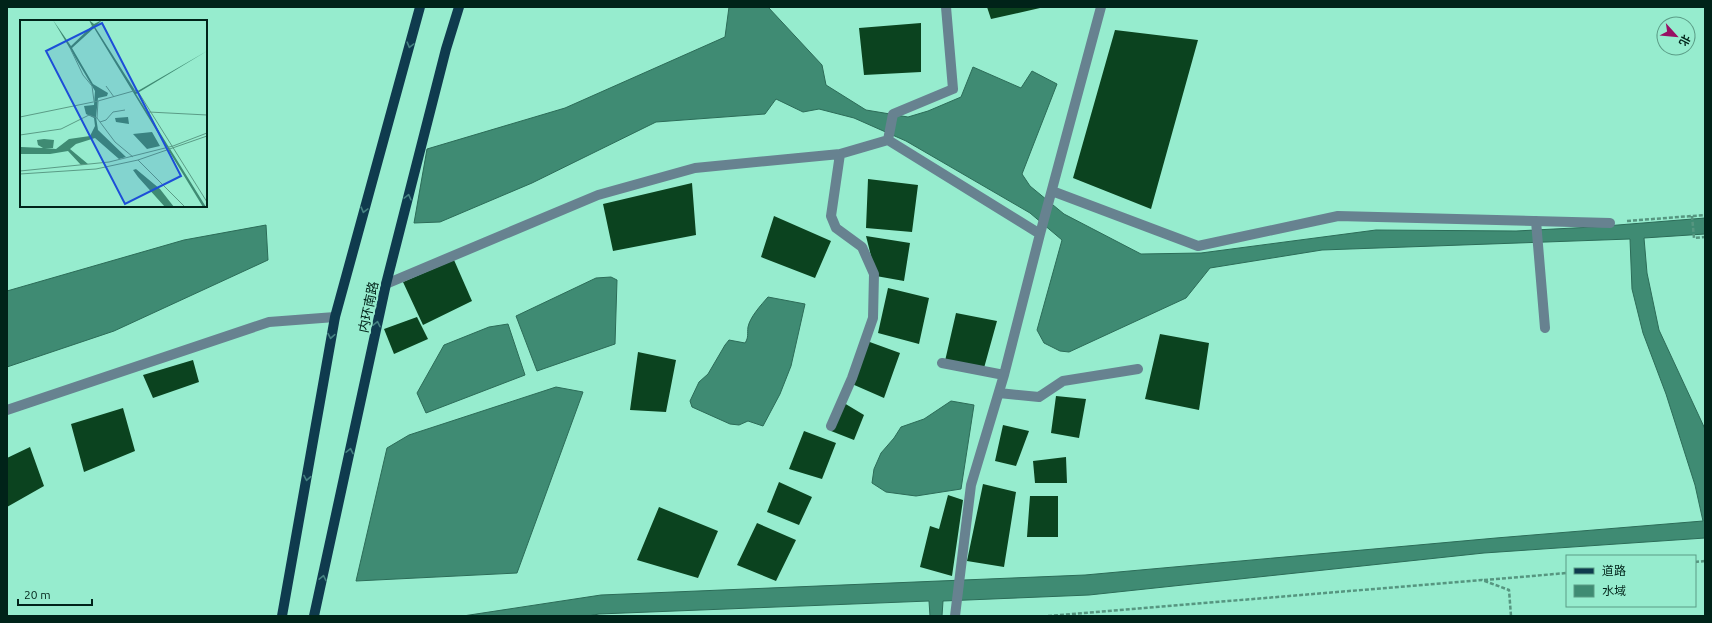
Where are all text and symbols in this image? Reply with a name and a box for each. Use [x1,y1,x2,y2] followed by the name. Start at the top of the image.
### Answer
[1656,16,1696,56] north arrow
[20,20,207,207] inset map
[1677,33,1693,48] text: 北
[406,41,414,48] one-way arrow
[403,194,412,201] one-way arrow
[360,207,369,214] one-way arrow
[356,280,380,334] street label: 内环南路
[373,321,381,327] one-way arrow
[328,333,336,339] one-way arrow
[345,448,353,454] one-way arrow
[303,475,311,481] one-way arrow
[1566,555,1696,607] legend
[1602,564,1626,577] text: 道路
[318,575,326,581] one-way arrow
[18,581,92,607] scale bar
[1602,584,1626,597] text: 水域
[24,588,51,601] text: 20 m

